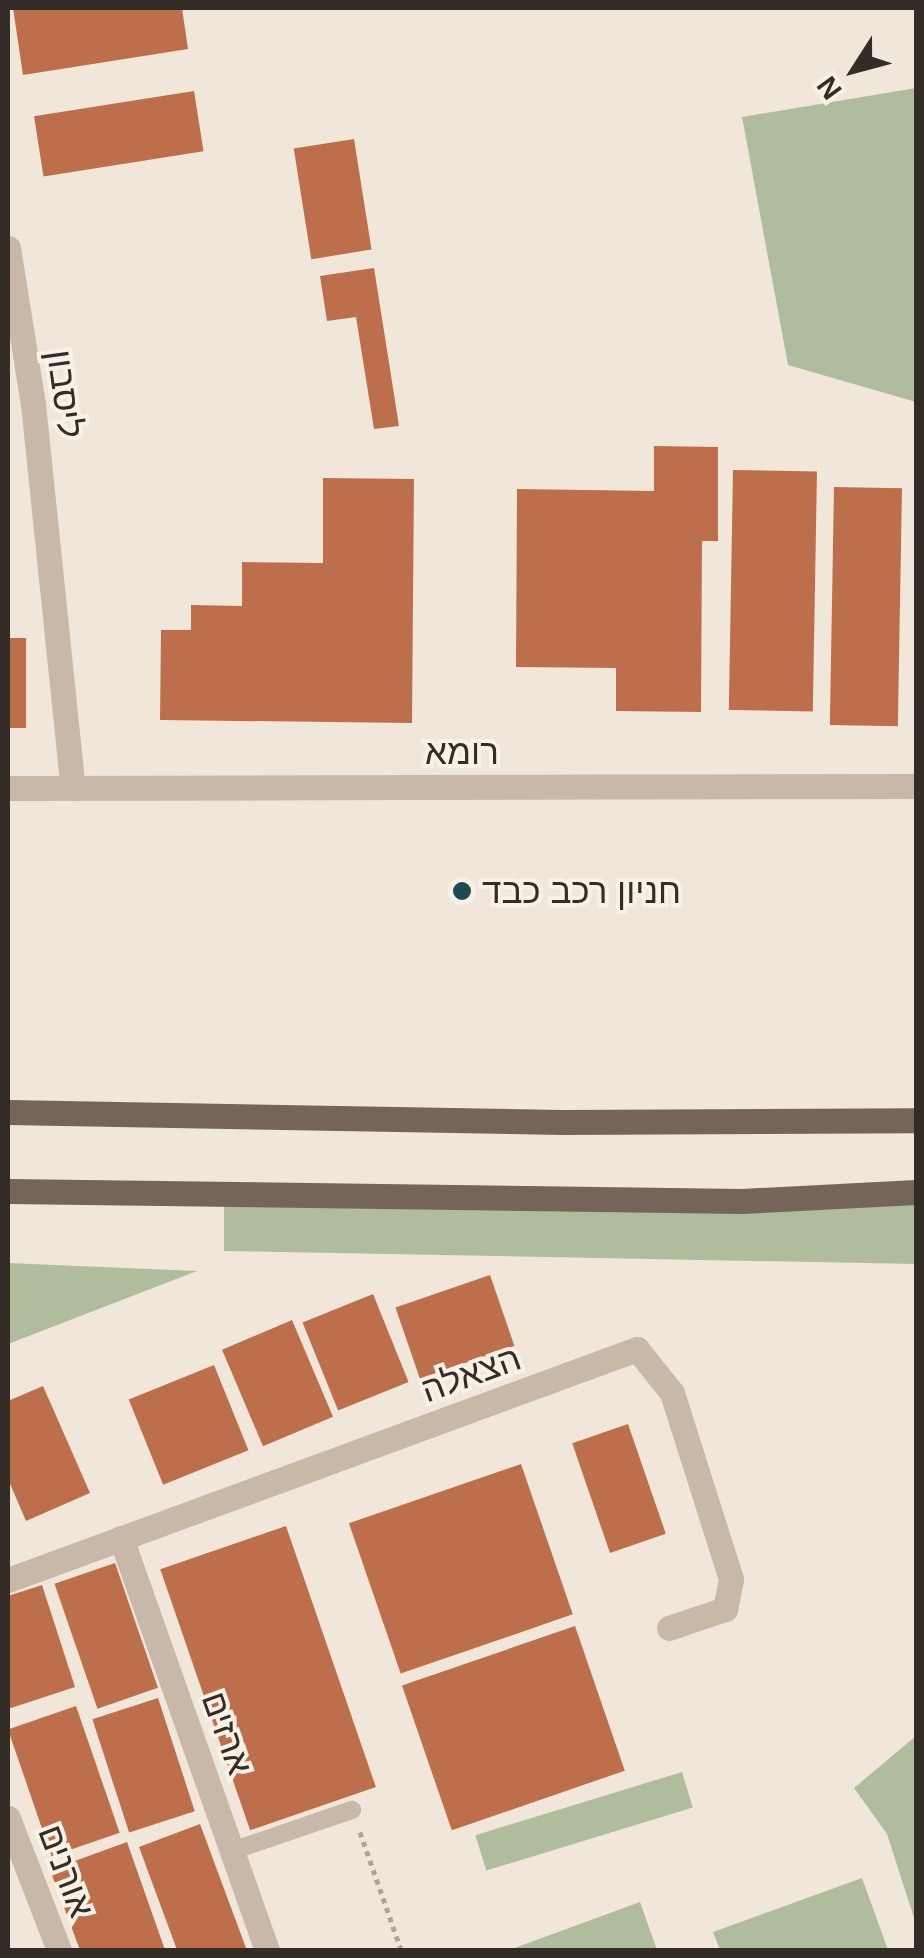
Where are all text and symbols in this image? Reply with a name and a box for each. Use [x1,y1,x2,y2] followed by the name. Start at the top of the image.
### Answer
[804,20,904,120] north arrow
[811,71,848,105] text: N
[38,347,92,441] street label: ליסבון
[425,731,499,773] street label: רומא
[482,870,681,912] place label: חניון רכב כבד
[451,880,473,902] marker: חניון רכב כבד
[416,1337,526,1411] street label: הצאלה
[193,1686,261,1780] street label: ארזים
[29,1819,103,1923] street label: אורנים

